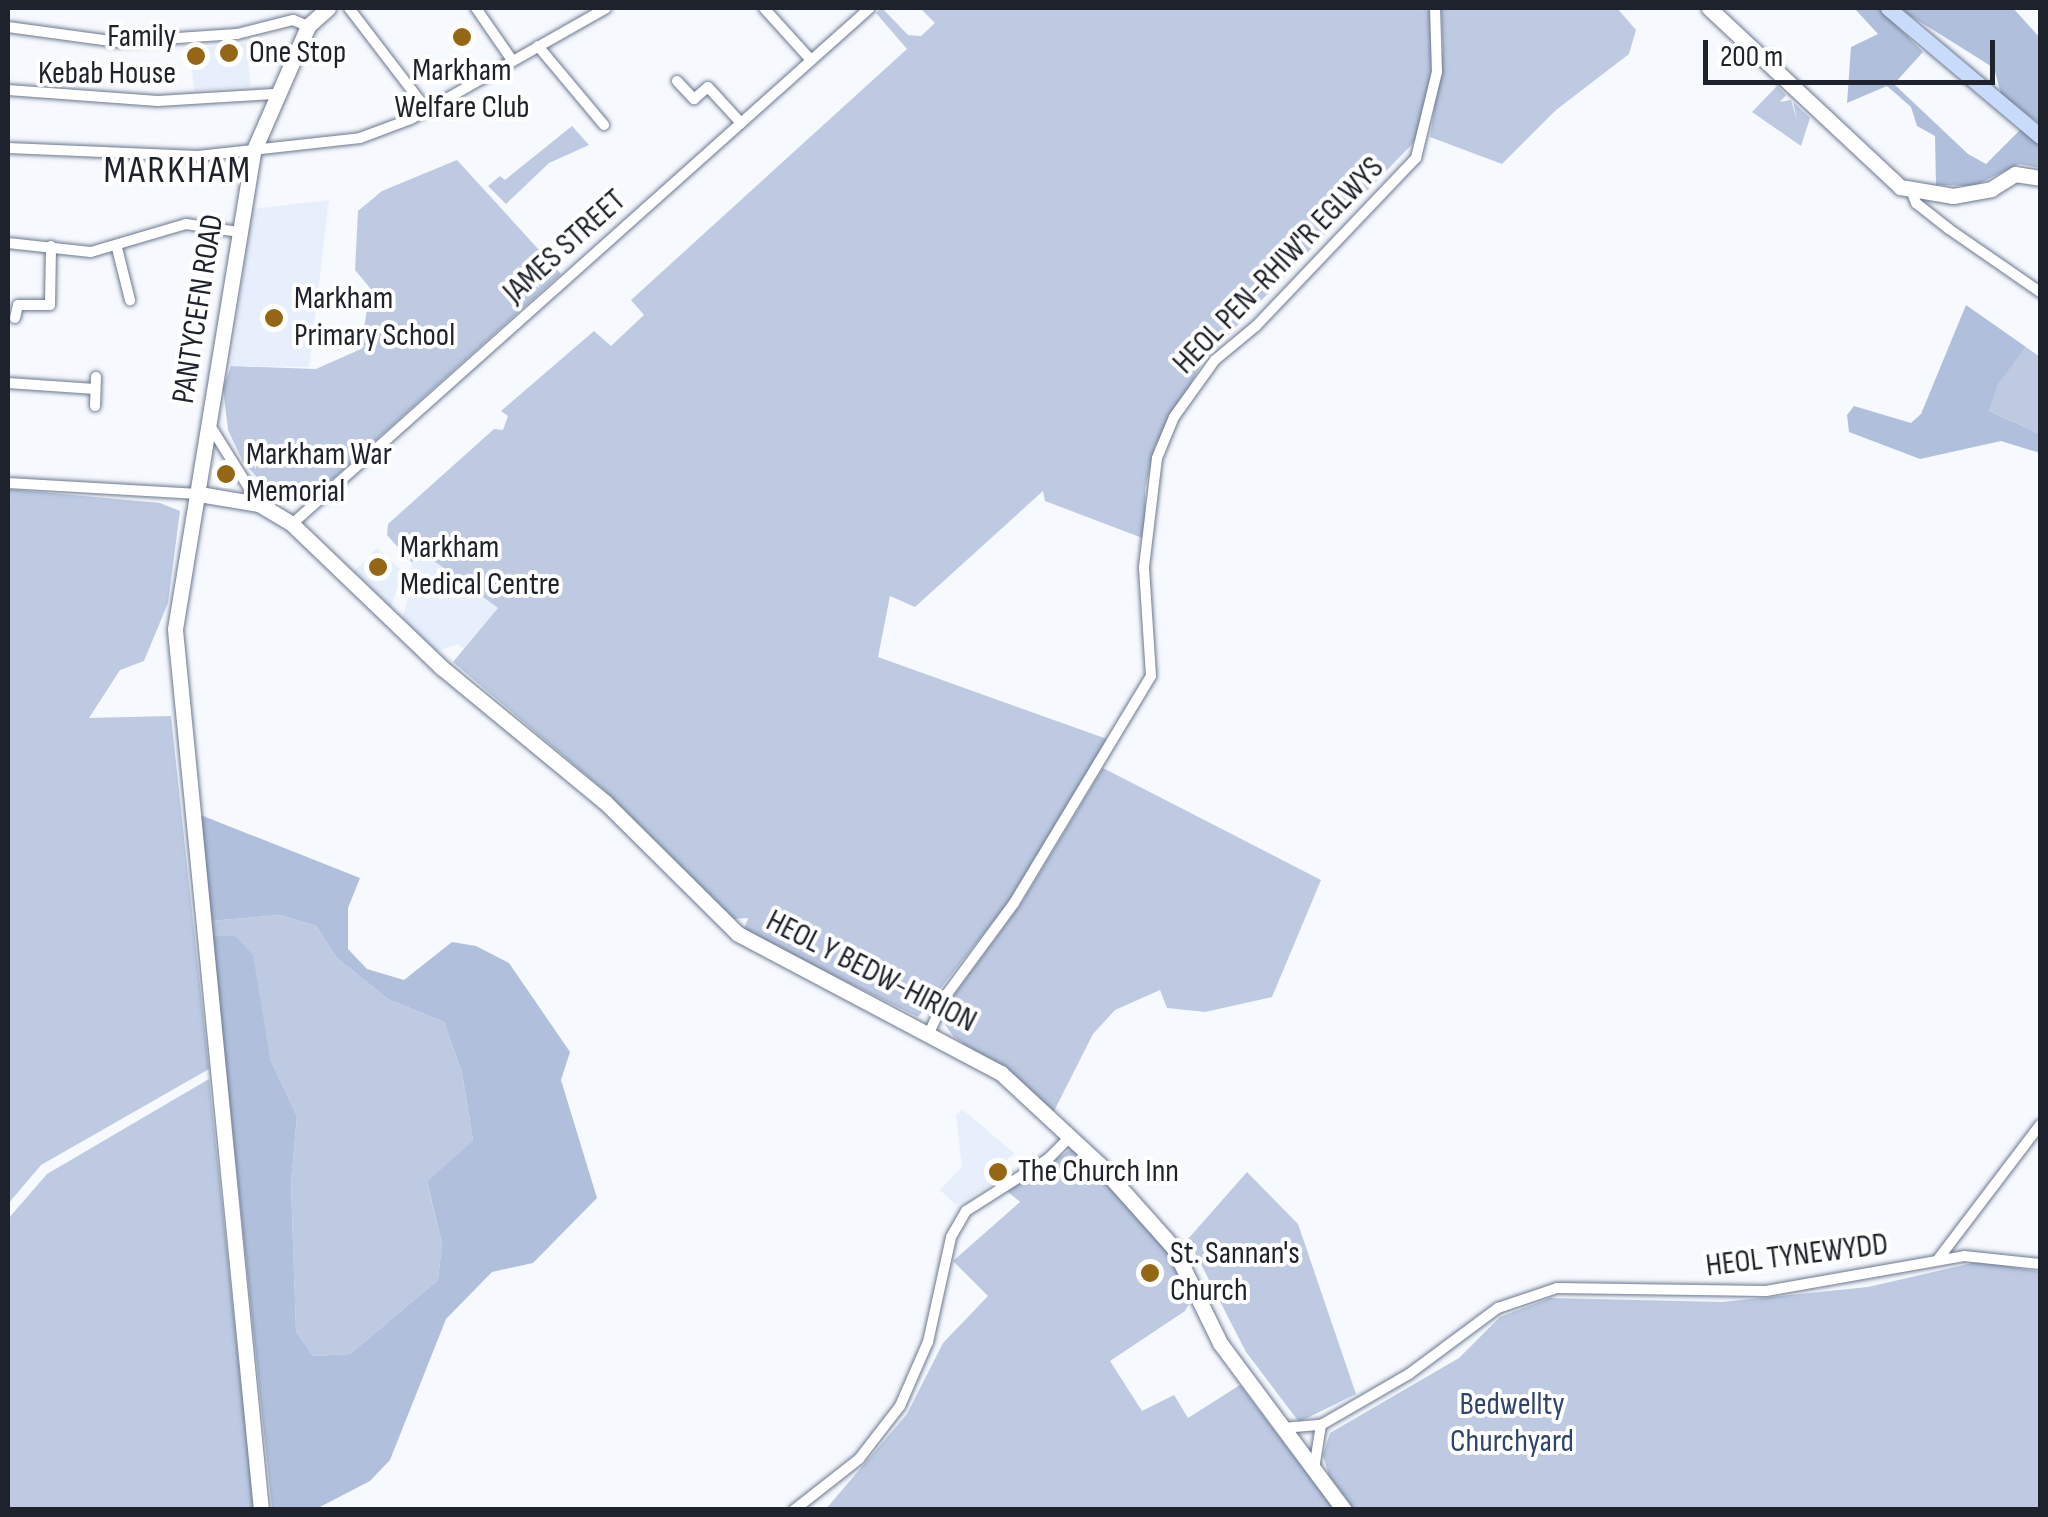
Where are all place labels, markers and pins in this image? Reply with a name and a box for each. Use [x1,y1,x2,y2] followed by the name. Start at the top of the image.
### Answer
[38,19,176,94] place label: Family Kebab House
[451,26,473,48] marker: Markham Welfare Club
[249,34,346,72] place label: One Stop
[218,42,240,64] marker: One Stop
[185,45,207,67] marker: Family Kebab House
[394,53,530,128] place label: Markham Welfare Club
[294,281,455,356] place label: Markham Primary School
[263,307,285,329] marker: Markham Primary School
[246,437,392,512] place label: Markham War Memorial
[215,463,237,485] marker: Markham War Memorial
[400,530,560,605] place label: Markham Medical Centre
[365,554,391,580] marker: Markham Medical Centre
[1018,1153,1179,1191] place label: The Church Inn
[987,1161,1009,1183] marker: The Church Inn
[1170,1236,1300,1311] place label: St. Sannan's Church
[1139,1262,1161,1284] marker: St. Sannan's Church

